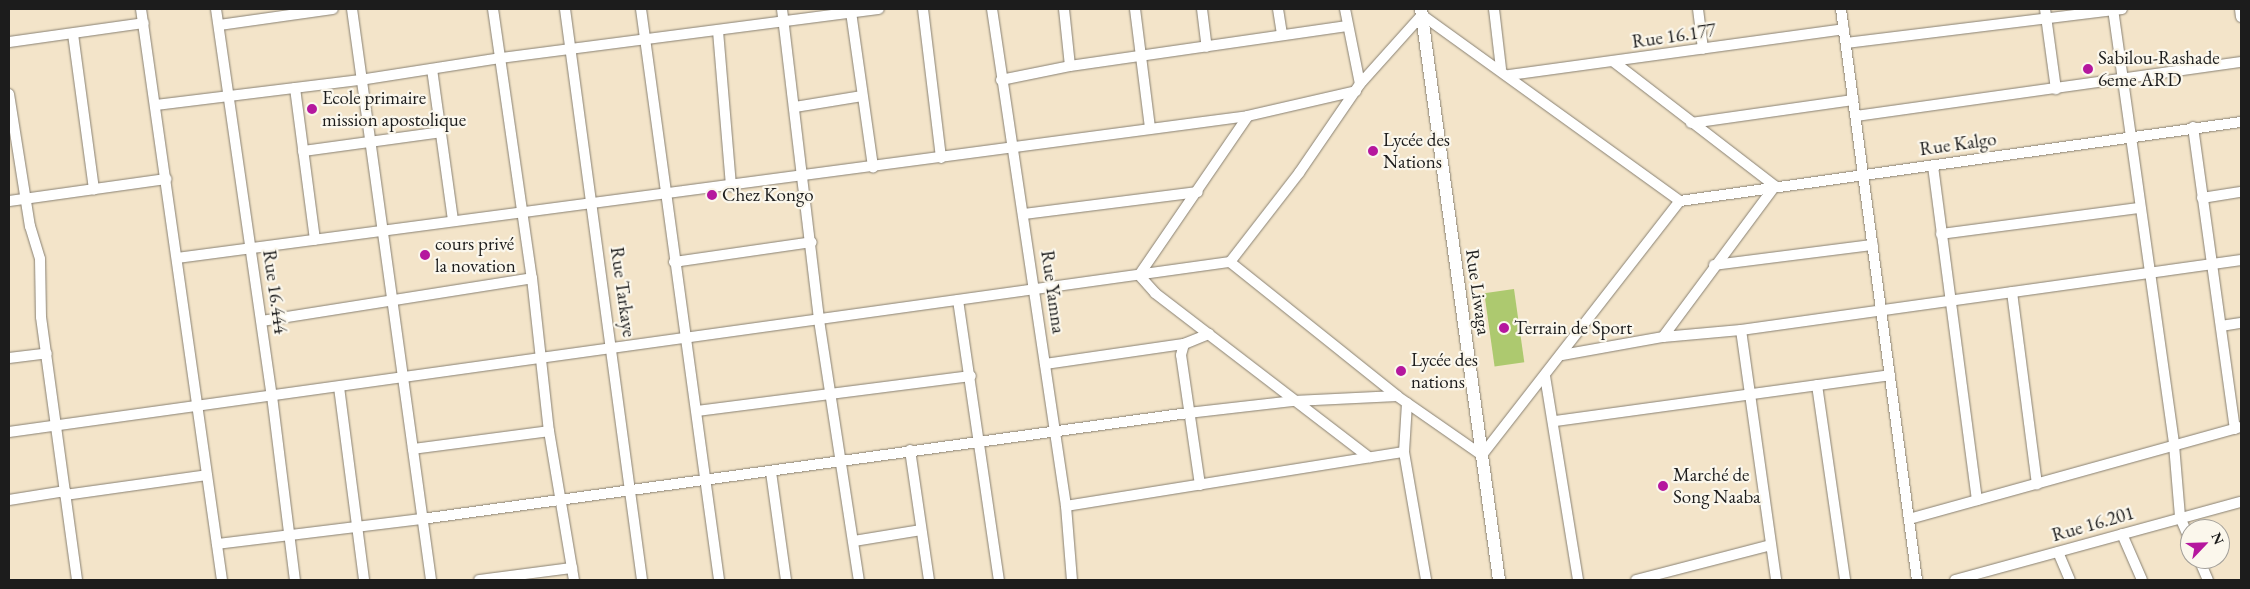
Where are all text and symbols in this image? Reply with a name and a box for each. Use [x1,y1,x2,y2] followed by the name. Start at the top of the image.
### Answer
[1630,19,1718,53] street label: Rue 16.177
[2098,47,2220,91] place label: Sabilou-Rashade 6eme ARD
[2082,63,2094,75] marker: Sabilou-Rashade 6eme ARD
[322,87,466,131] place label: Ecole primaire mission apostolique
[306,103,318,115] marker: Ecole primaire mission apostolique
[1918,127,1998,161] street label: Rue Kalgo
[1383,129,1450,173] place label: Lycée des Nations
[1367,145,1379,157] marker: Lycée des Nations
[722,184,814,206] place label: Chez Kongo
[706,189,718,201] marker: Chez Kongo
[435,233,516,277] place label: cours privé la novation
[605,245,641,339] street label: Rue Tarkaye
[1461,247,1495,337] street label: Rue Liwaga
[258,248,292,336] street label: Rue 16.444
[419,249,431,261] marker: cours privé la novation
[1036,249,1070,335] street label: Rue Yamna
[1514,317,1632,339] place label: Terrain de Sport
[1498,322,1510,334] marker: Terrain de Sport
[1411,349,1478,393] place label: Lycée des nations
[1395,365,1407,377] marker: Lycée des nations
[1673,464,1761,508] place label: Marché de Song Naaba
[1657,480,1669,492] marker: Marché de Song Naaba
[2049,501,2137,547] street label: Rue 16.201
[2180,519,2230,569] north arrow
[2207,529,2228,547] text: N

